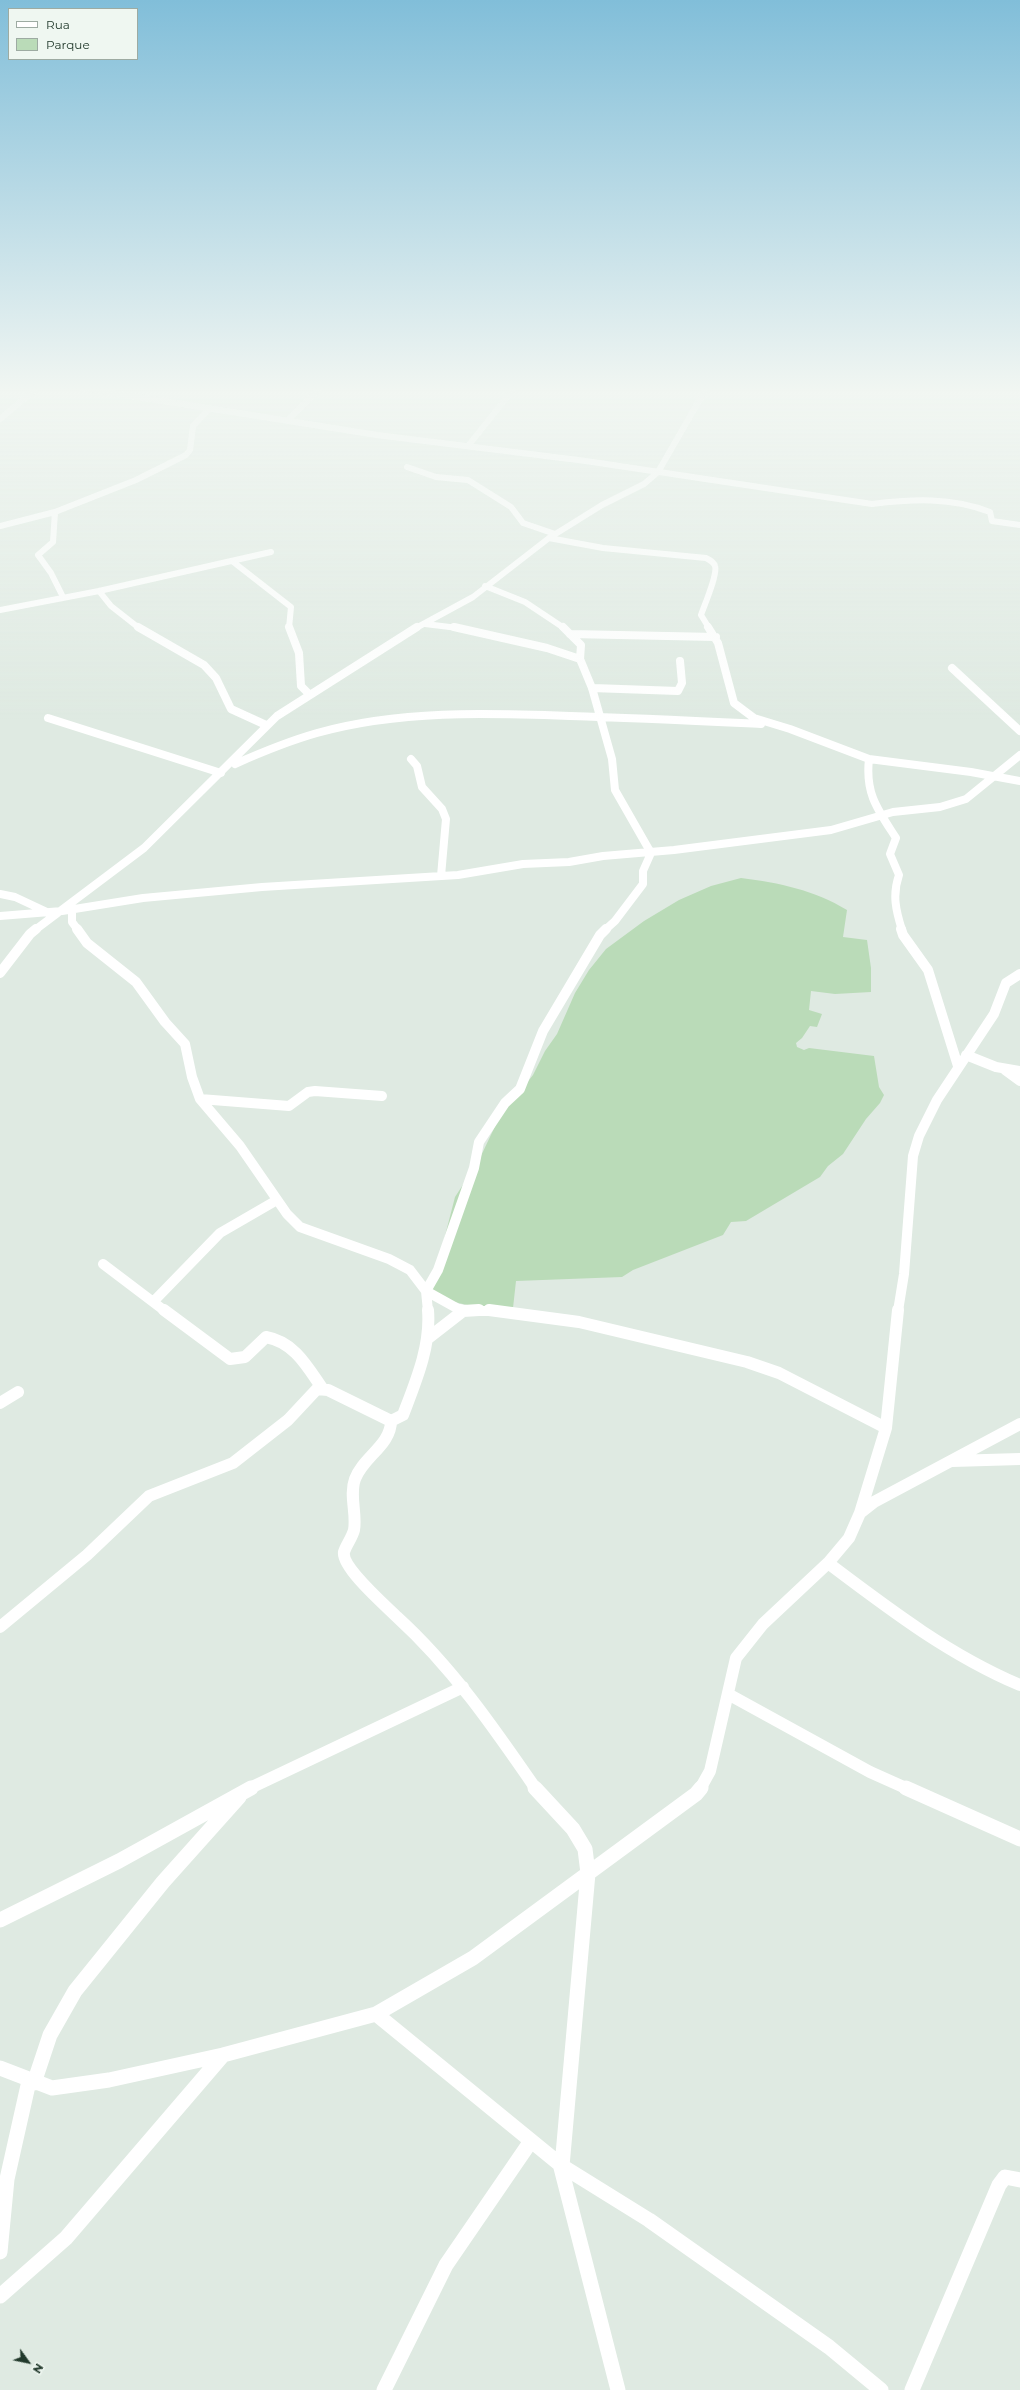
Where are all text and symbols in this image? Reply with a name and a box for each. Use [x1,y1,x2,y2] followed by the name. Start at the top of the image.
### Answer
[8,8,138,60] legend
[46,17,70,32] text: Rua
[46,37,90,52] text: Parque
[8,2342,48,2382] north arrow
[30,2361,46,2376] text: N

